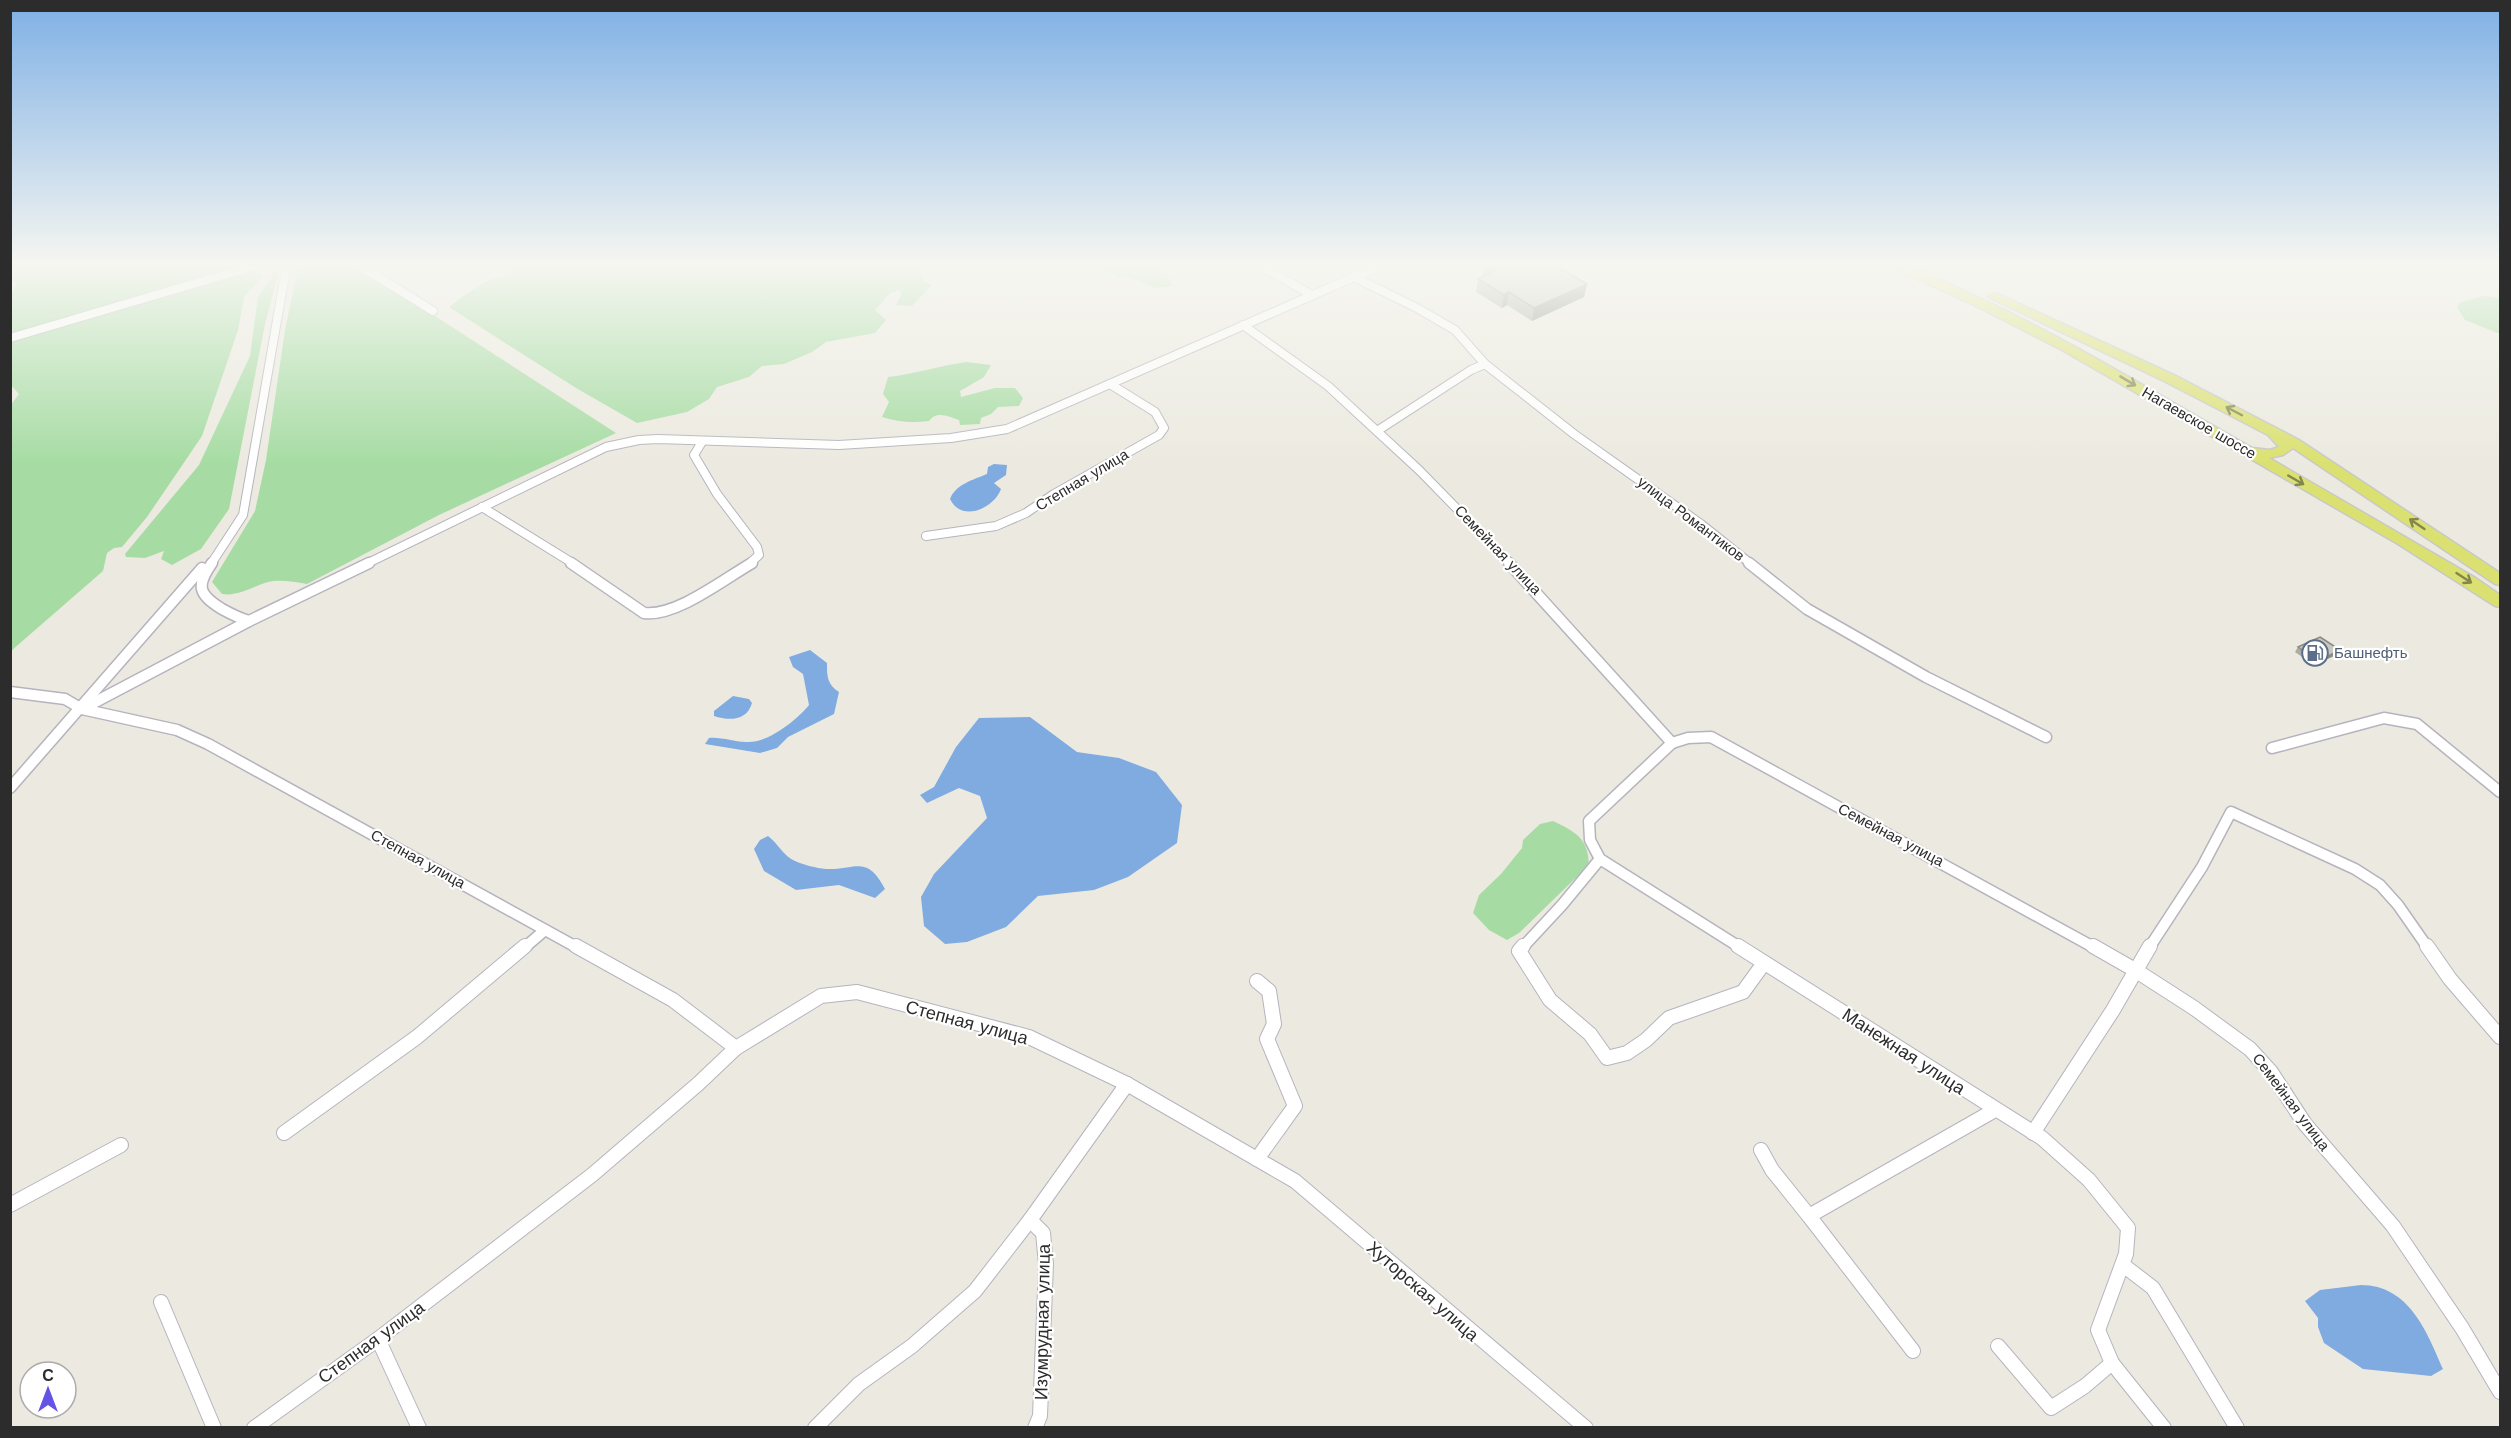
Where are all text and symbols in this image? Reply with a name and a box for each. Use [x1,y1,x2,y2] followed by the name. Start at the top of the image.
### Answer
[2119,376,2136,388] one-way arrow
[2139,383,2259,463] street label: Нагаевское шоссе
[2225,404,2243,416] one-way arrow
[1032,445,1132,515] street label: Степная улица
[1634,473,1748,565] street label: улица Романтиков
[2287,474,2304,486] one-way arrow
[1451,502,1546,599] street label: Семейная улица
[2409,517,2426,530] one-way arrow
[2455,573,2472,585] one-way arrow
[2300,638,2330,668] fuel station icon: Башнефть
[2334,644,2408,662] place label: Башнефть
[1835,800,1948,871] street label: Семейная улица
[368,826,469,893] street label: Степная улица
[903,996,1032,1049] street label: Степная улица
[1839,1003,1970,1099] street label: Манежная улица
[2249,1050,2334,1155] street label: Семейная улица
[1363,1237,1484,1346] street label: Хуторская улица
[1030,1243,1054,1400] street label: Изумрудная улица
[314,1296,429,1388] street label: Степная улица
[18,1360,78,1420] north arrow
[42,1366,54,1385] text: С

